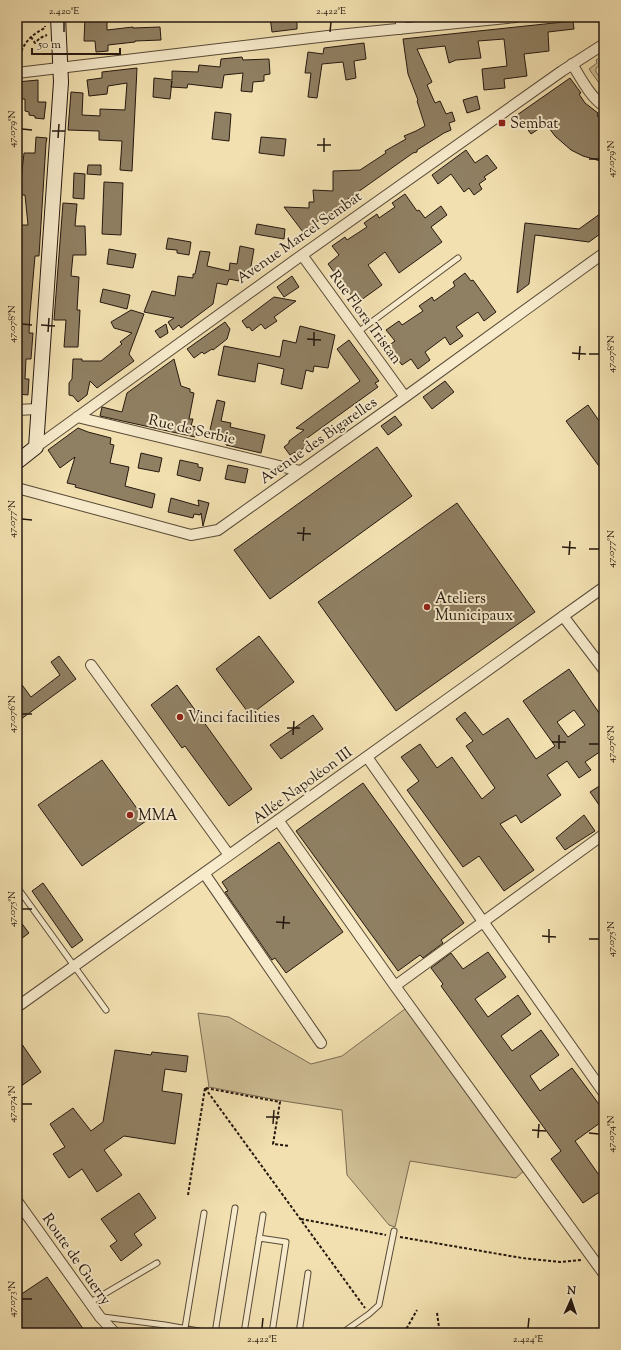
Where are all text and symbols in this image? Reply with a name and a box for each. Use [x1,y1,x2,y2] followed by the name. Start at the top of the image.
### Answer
[49,4,79,19] text: 2.420°E
[316,4,346,19] text: 2.422°E
[32,30,120,56] scale bar
[37,36,61,54] text: 50 m
[5,110,20,148] text: 47.079°N
[510,114,558,135] place label: Sembat
[497,118,507,128] marker: Sembat
[604,140,619,178] text: 47.079°N
[233,187,367,290] street label: Avenue Marcel Sembat
[324,267,406,369] street label: Rue Flora Tristan
[5,305,20,343] text: 47.078°N
[604,335,619,373] text: 47.078°N
[256,393,382,490] street label: Avenue des Bigarelles
[146,410,237,451] street label: Rue de Serbie
[5,500,20,538] text: 47.077°N
[604,530,619,568] text: 47.077°N
[435,589,513,627] place label: Ateliers Municipaux
[422,602,432,612] marker: Ateliers Municipaux
[5,695,20,733] text: 47.076°N
[188,708,280,729] place label: Vinci facilities
[175,712,185,722] marker: Vinci facilities
[604,725,619,763] text: 47.076°N
[249,743,357,830] street label: Allée Napoléon III
[138,806,178,827] place label: MMA
[125,810,135,820] marker: MMA
[5,891,20,927] text: 47.075°N
[604,921,619,957] text: 47.075°N
[5,1085,20,1122] text: 47.074°N
[604,1115,619,1152] text: 47.074°N
[36,1210,116,1310] street label: Route de Guerry
[551,1280,591,1320] north arrow
[5,1281,20,1317] text: 47.073°N
[566,1283,576,1299] text: N
[247,1332,277,1347] text: 2.422°E
[513,1332,543,1347] text: 2.424°E

